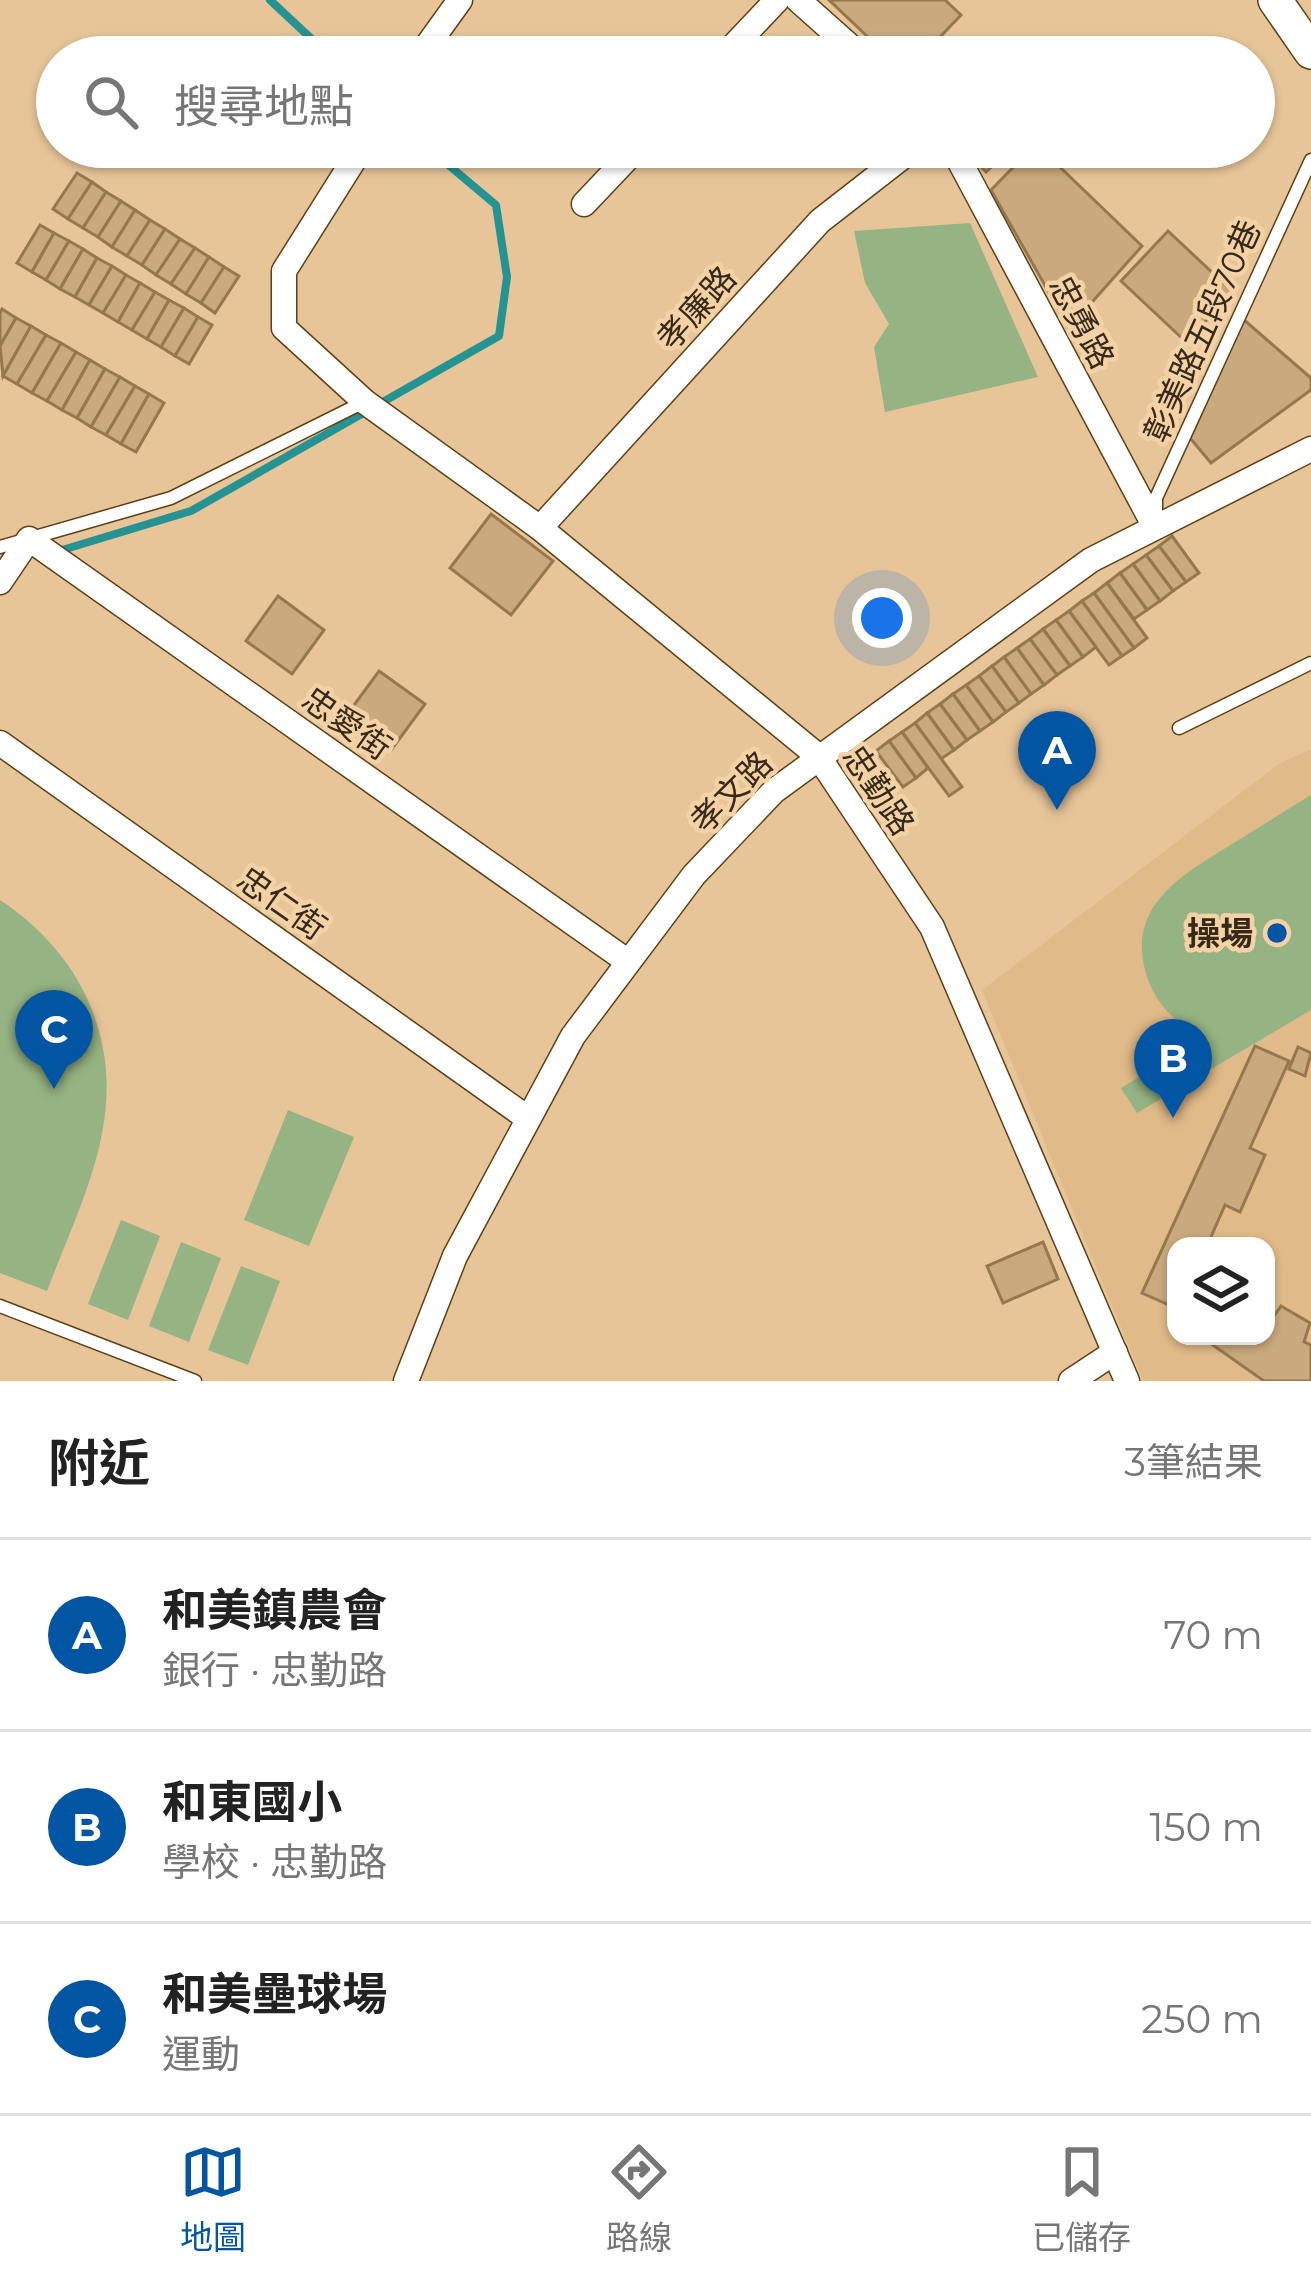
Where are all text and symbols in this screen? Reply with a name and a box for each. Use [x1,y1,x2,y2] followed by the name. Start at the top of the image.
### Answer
[36,36,1275,168] search box
[78,69,144,135] icon: search
[174,78,354,133] text: 搜尋地點
[1135,214,1269,448] street label: 彰美路五段70巷
[648,258,744,358] street label: 孝廉路
[1041,269,1123,375] street label: 忠勇路
[852,588,912,648] your location
[295,678,399,768] street label: 忠愛街
[1018,711,1096,810] pin: A
[835,738,923,842] street label: 忠勤路
[682,743,780,841] street label: 孝文路
[230,858,334,948] street label: 忠仁街
[1187,913,1253,953] place label: 操場
[1264,920,1290,946] marker: 操場
[15,990,93,1089] pin: C
[1134,1019,1212,1118] pin: B
[1167,1237,1275,1345] map controls
[1167,1237,1275,1345] button: layers
[48,1432,150,1494] text: 附近
[1124,1438,1263,1486] text: 3筆結果
[162,1582,387,1637] text: 和美鎮農會
[72,1611,102,1659] text: A
[1163,1611,1263,1659] text: 70 m
[162,1646,387,1694] text: 銀行 · 忠勤路
[162,1774,342,1829] text: 和東國小
[72,1803,102,1851] text: B
[1149,1803,1263,1851] text: 150 m
[162,1838,387,1886] text: 學校 · 忠勤路
[162,1966,387,2021] text: 和美壘球場
[73,1995,101,2043] text: C
[1141,1995,1263,2043] text: 250 m
[162,2030,240,2078] text: 運動
[180,2139,246,2259] tab: 地圖
[606,2139,672,2259] tab: 路線
[1032,2139,1131,2259] tab: 已儲存

